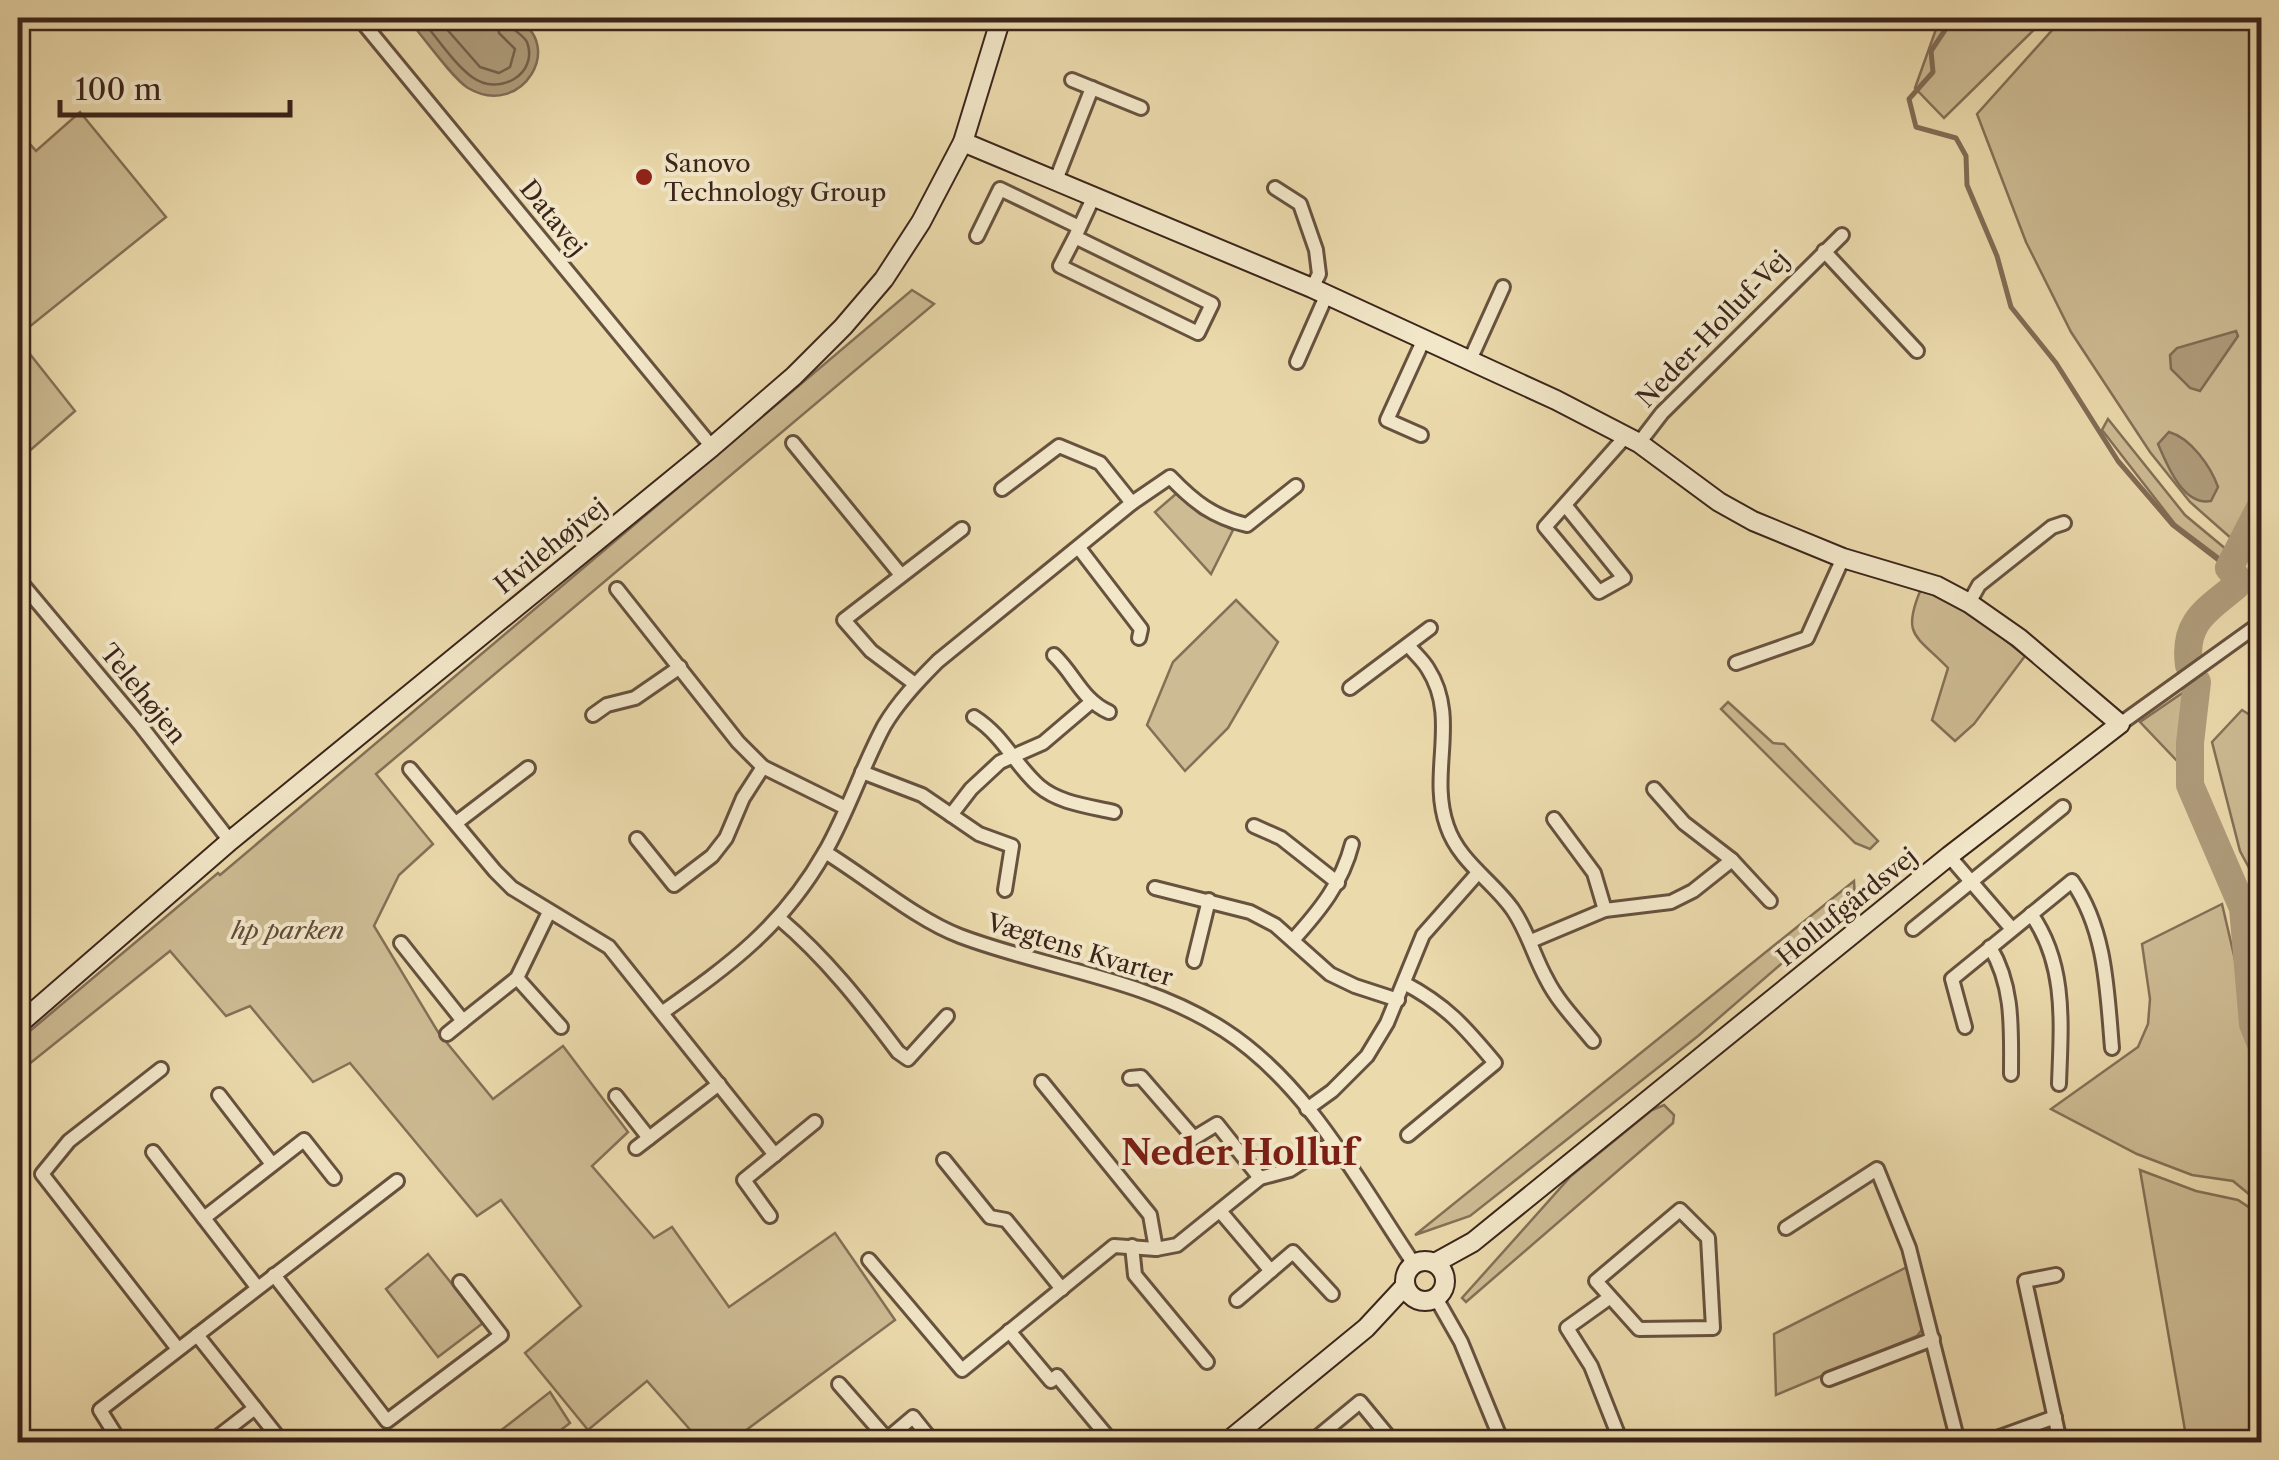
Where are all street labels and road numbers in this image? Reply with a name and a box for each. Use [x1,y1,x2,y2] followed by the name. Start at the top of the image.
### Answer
[513,174,593,262] street label: Datavej
[1630,244,1796,414] street label: Neder-Holluf-Vej
[489,491,613,601] street label: Hvilehøjvej
[93,638,193,751] street label: Telehøjen
[1771,841,1923,973] street label: Hollufgårdsvej
[982,907,1177,993] street label: Vægtens Kvarter

